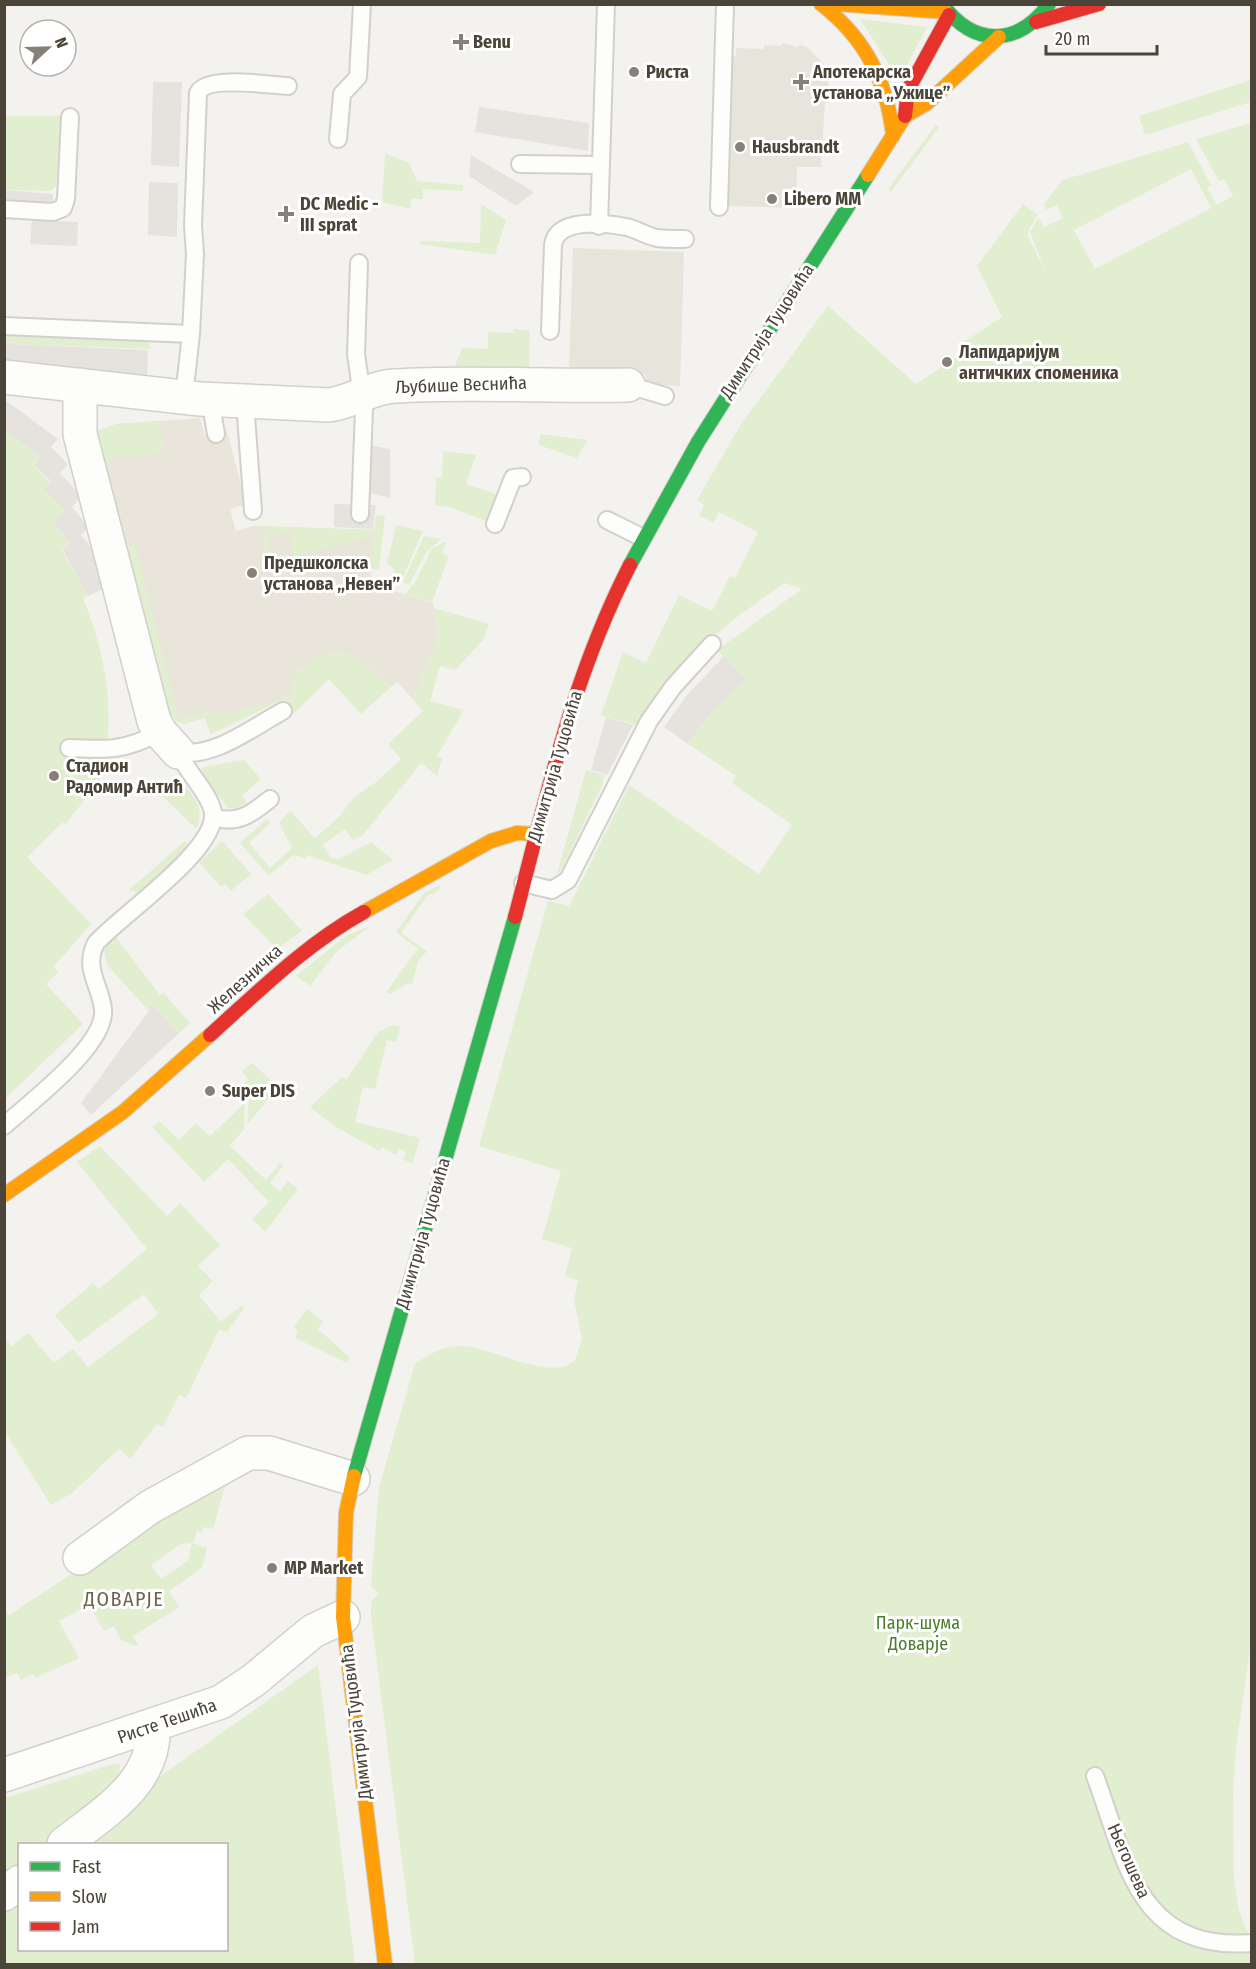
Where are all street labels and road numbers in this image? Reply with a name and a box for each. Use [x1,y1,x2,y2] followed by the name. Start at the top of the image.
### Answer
[715,259,819,403] street label: Димитрија Туцовића
[395,372,527,398] street label: Љубише Веснића
[523,688,587,845] street label: Димитрија Туцовића
[203,940,287,1018] street label: Железничка
[391,1155,455,1312] street label: Димитрија Туцовића
[336,1643,377,1802] street label: Димитрија Туцовића
[114,1694,220,1748] street label: Ристе Тешића
[1103,1820,1155,1902] street label: Његошева

